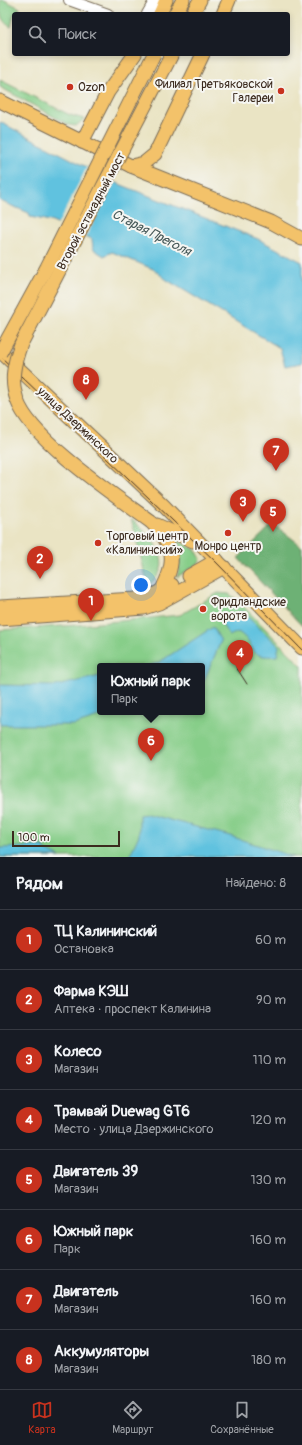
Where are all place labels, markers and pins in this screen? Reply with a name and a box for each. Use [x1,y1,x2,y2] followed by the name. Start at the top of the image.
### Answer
[155,77,274,106] place label: Филиал Третьяковской Галереи
[78,80,105,95] place label: Ozon
[65,82,75,92] marker: Ozon
[276,86,286,96] marker: Филиал Третьяковской Галереи
[73,367,99,400] pin: 8
[263,438,289,471] pin: 7
[230,489,256,522] pin: 3
[260,499,286,532] pin: 5
[223,528,233,538] marker: Монро центр
[106,529,189,558] place label: Торговый центр «Калининский»
[93,538,103,548] marker: Торговый центр «Калининский»
[195,539,262,554] place label: Монро центр
[27,546,53,579] pin: 2
[78,588,104,621] pin: 1
[211,595,286,624] place label: Фридландские ворота
[198,604,208,614] marker: Фридландские ворота
[227,640,253,673] pin: 4
[138,728,164,761] pin: 6

